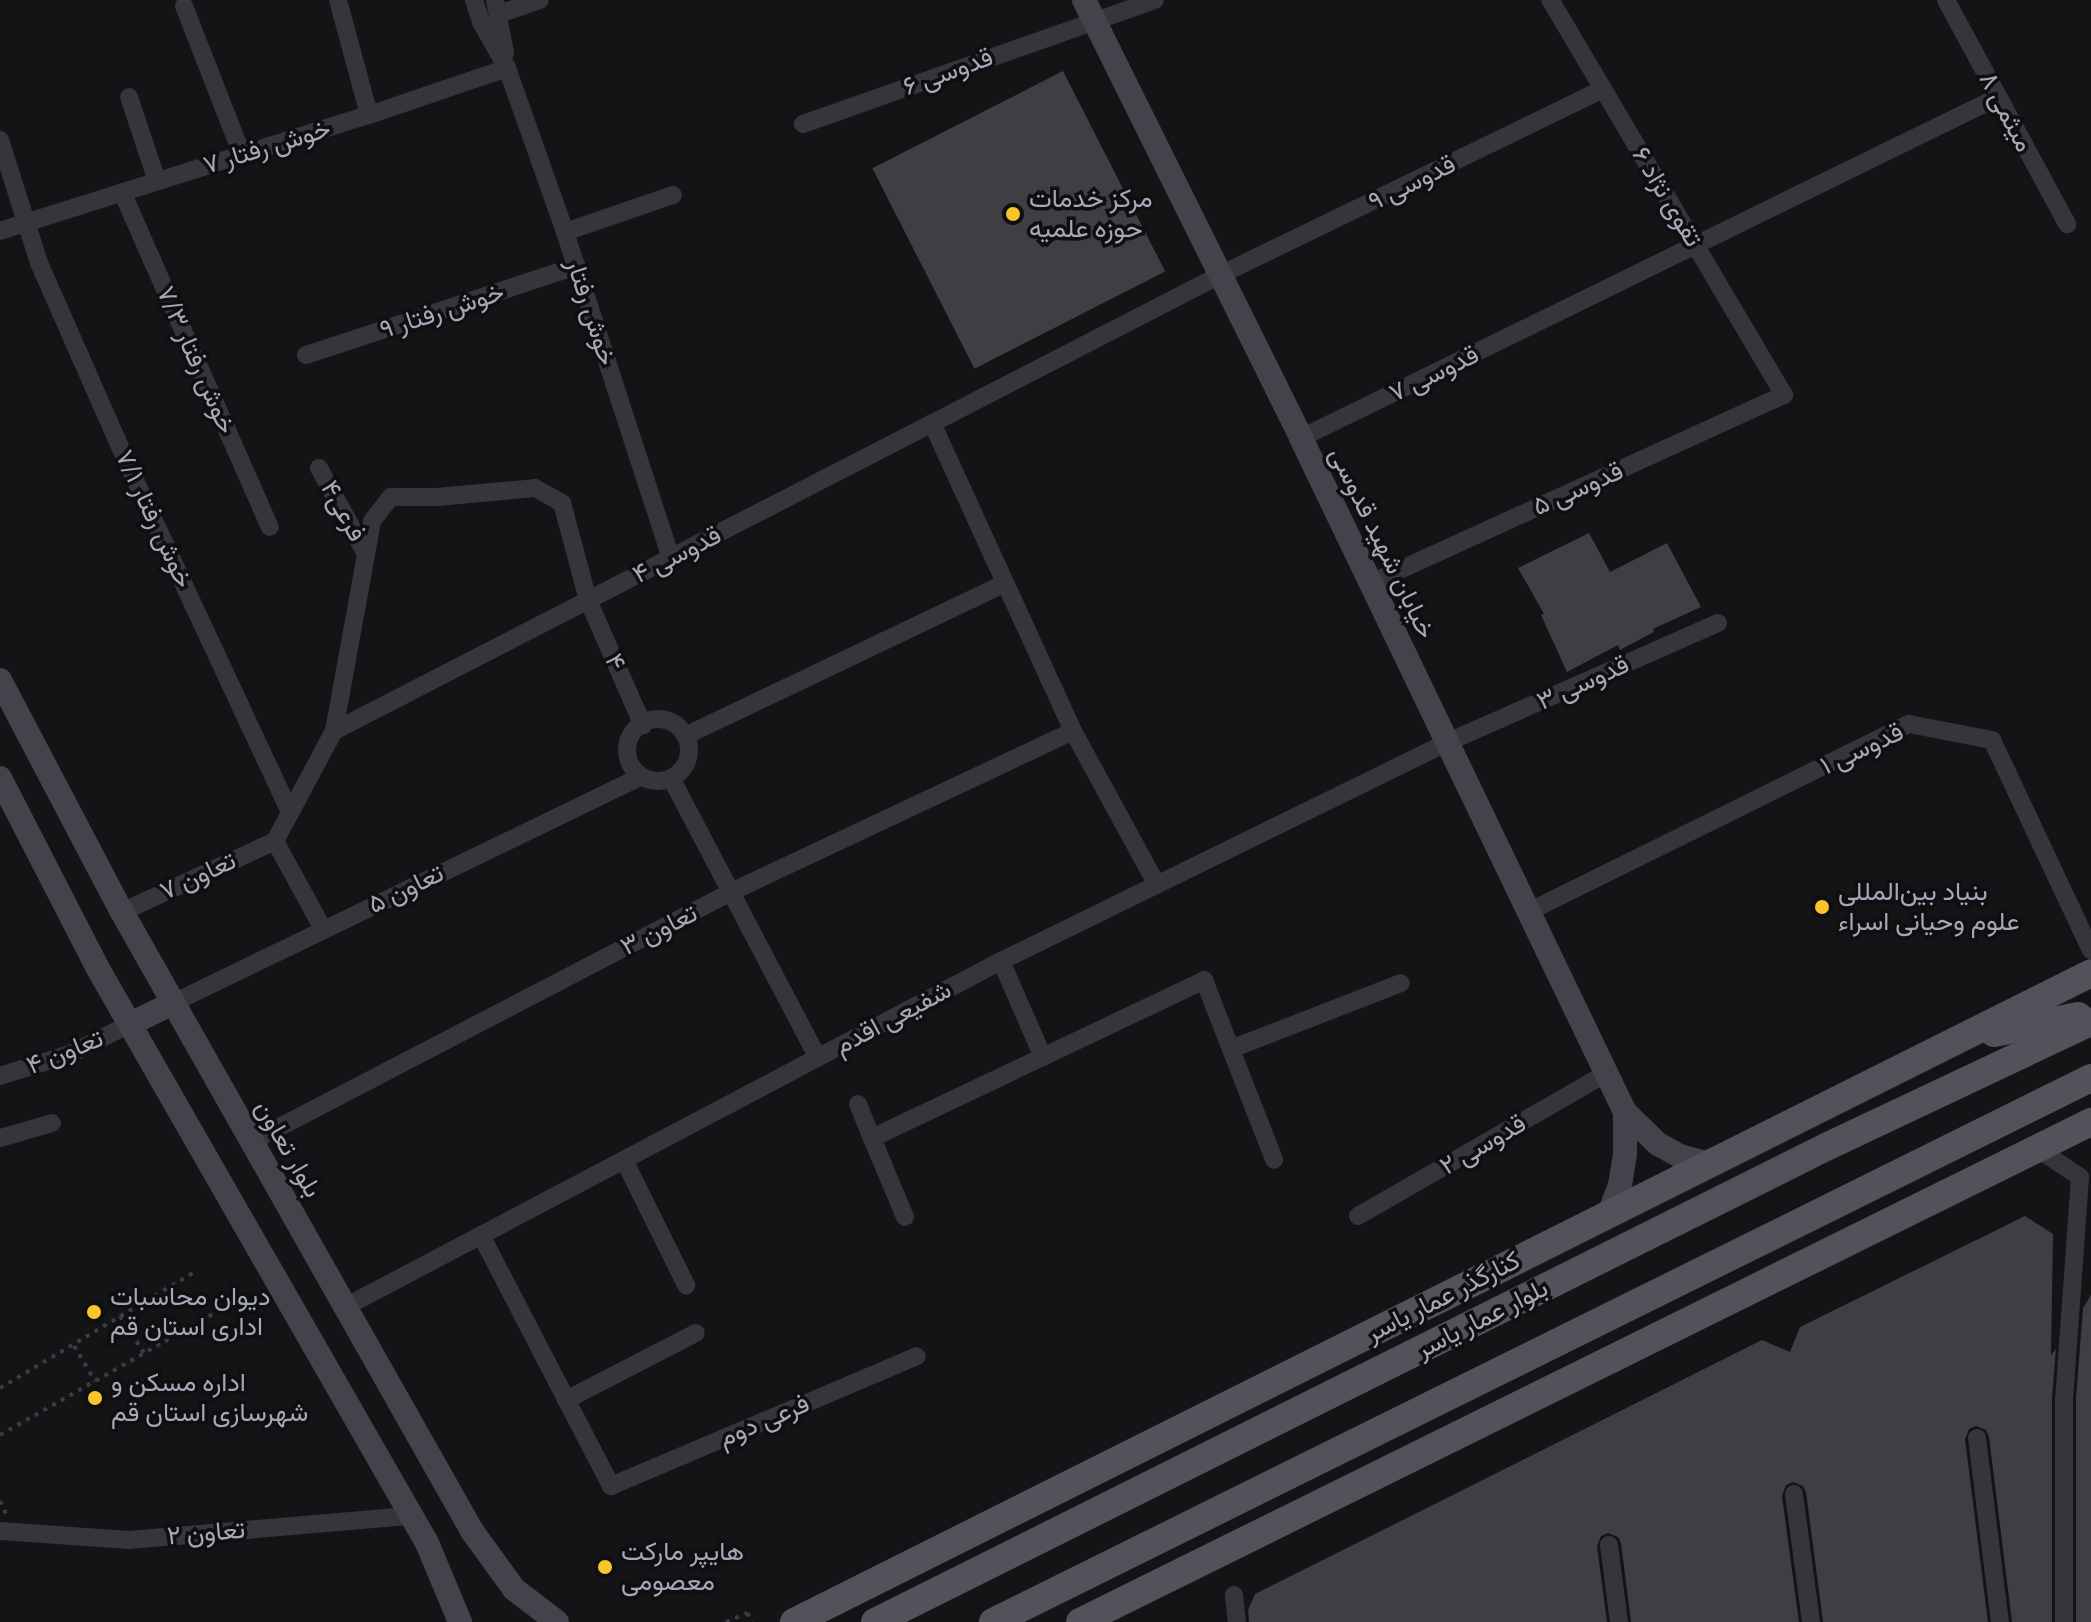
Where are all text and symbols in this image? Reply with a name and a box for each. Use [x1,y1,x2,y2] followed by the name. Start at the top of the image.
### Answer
[899,41,997,103] street label: قدوسی ۶
[1972,67,2040,157] street label: میثمی ۸
[200,113,334,181] street label: خوش رفتار ۷
[1625,141,1709,253] street label: تقوی نژاد ۶
[1363,149,1461,217] street label: قدوسی ۹
[1029,183,1153,244] place label: مرکز خدمات حوزه علمیه
[1004,205,1022,223] marker: مرکز خدمات حوزه علمیه
[559,255,623,369] street label: خوش رفتار
[376,276,508,346] street label: خوش رفتار ۹
[150,281,242,439] street label: خوش رفتار ۷/۳
[1384,339,1484,409] street label: قدوسی ۷
[1322,442,1442,644] street label: خیابان شهید قدوسی
[108,445,200,593] street label: خوش رفتار ۷/۱
[1528,455,1628,523] street label: قدوسی ۵
[314,475,372,547] street label: فرعی۴
[627,519,727,591] street label: قدوسی ۴
[598,649,632,675] street label: ۴
[1532,649,1634,717] street label: قدوسی ۳
[1815,716,1909,782] street label: قدوسی ۱
[155,845,241,907] street label: تعاون ۷
[363,857,449,921] street label: تعاون ۵
[1838,876,2020,938] place label: بنیاد بین‌المللی علوم وحیانی اسراء
[615,898,703,962] street label: تعاون ۳
[1813,898,1831,916] marker: بنیاد بین‌المللی علوم وحیانی اسراء
[829,974,957,1062] street label: شفیعی اقدم
[22,1023,108,1081] street label: تعاون ۴
[248,1095,328,1203] street label: بلوار تعاون
[1434,1108,1532,1182] street label: قدوسی ۲
[1360,1245,1526,1349] street label: کنارگذر عمار یاسر
[1411,1272,1553,1366] street label: بلوار عمار یاسر
[110,1281,271,1342] place label: دیوان محاسبات اداری استان قم
[85,1303,103,1321] marker: دیوان محاسبات اداری استان قم
[111,1367,308,1428] place label: اداره مسکن و شهرسازی استان قم
[714,1388,814,1454] street label: فرعی دوم
[86,1389,104,1407] marker: اداره مسکن و شهرسازی استان قم
[166,1514,246,1552] street label: تعاون ۲
[621,1536,744,1598] place label: هایپر مارکت معصومی
[596,1558,614,1576] marker: هایپر مارکت معصومی

